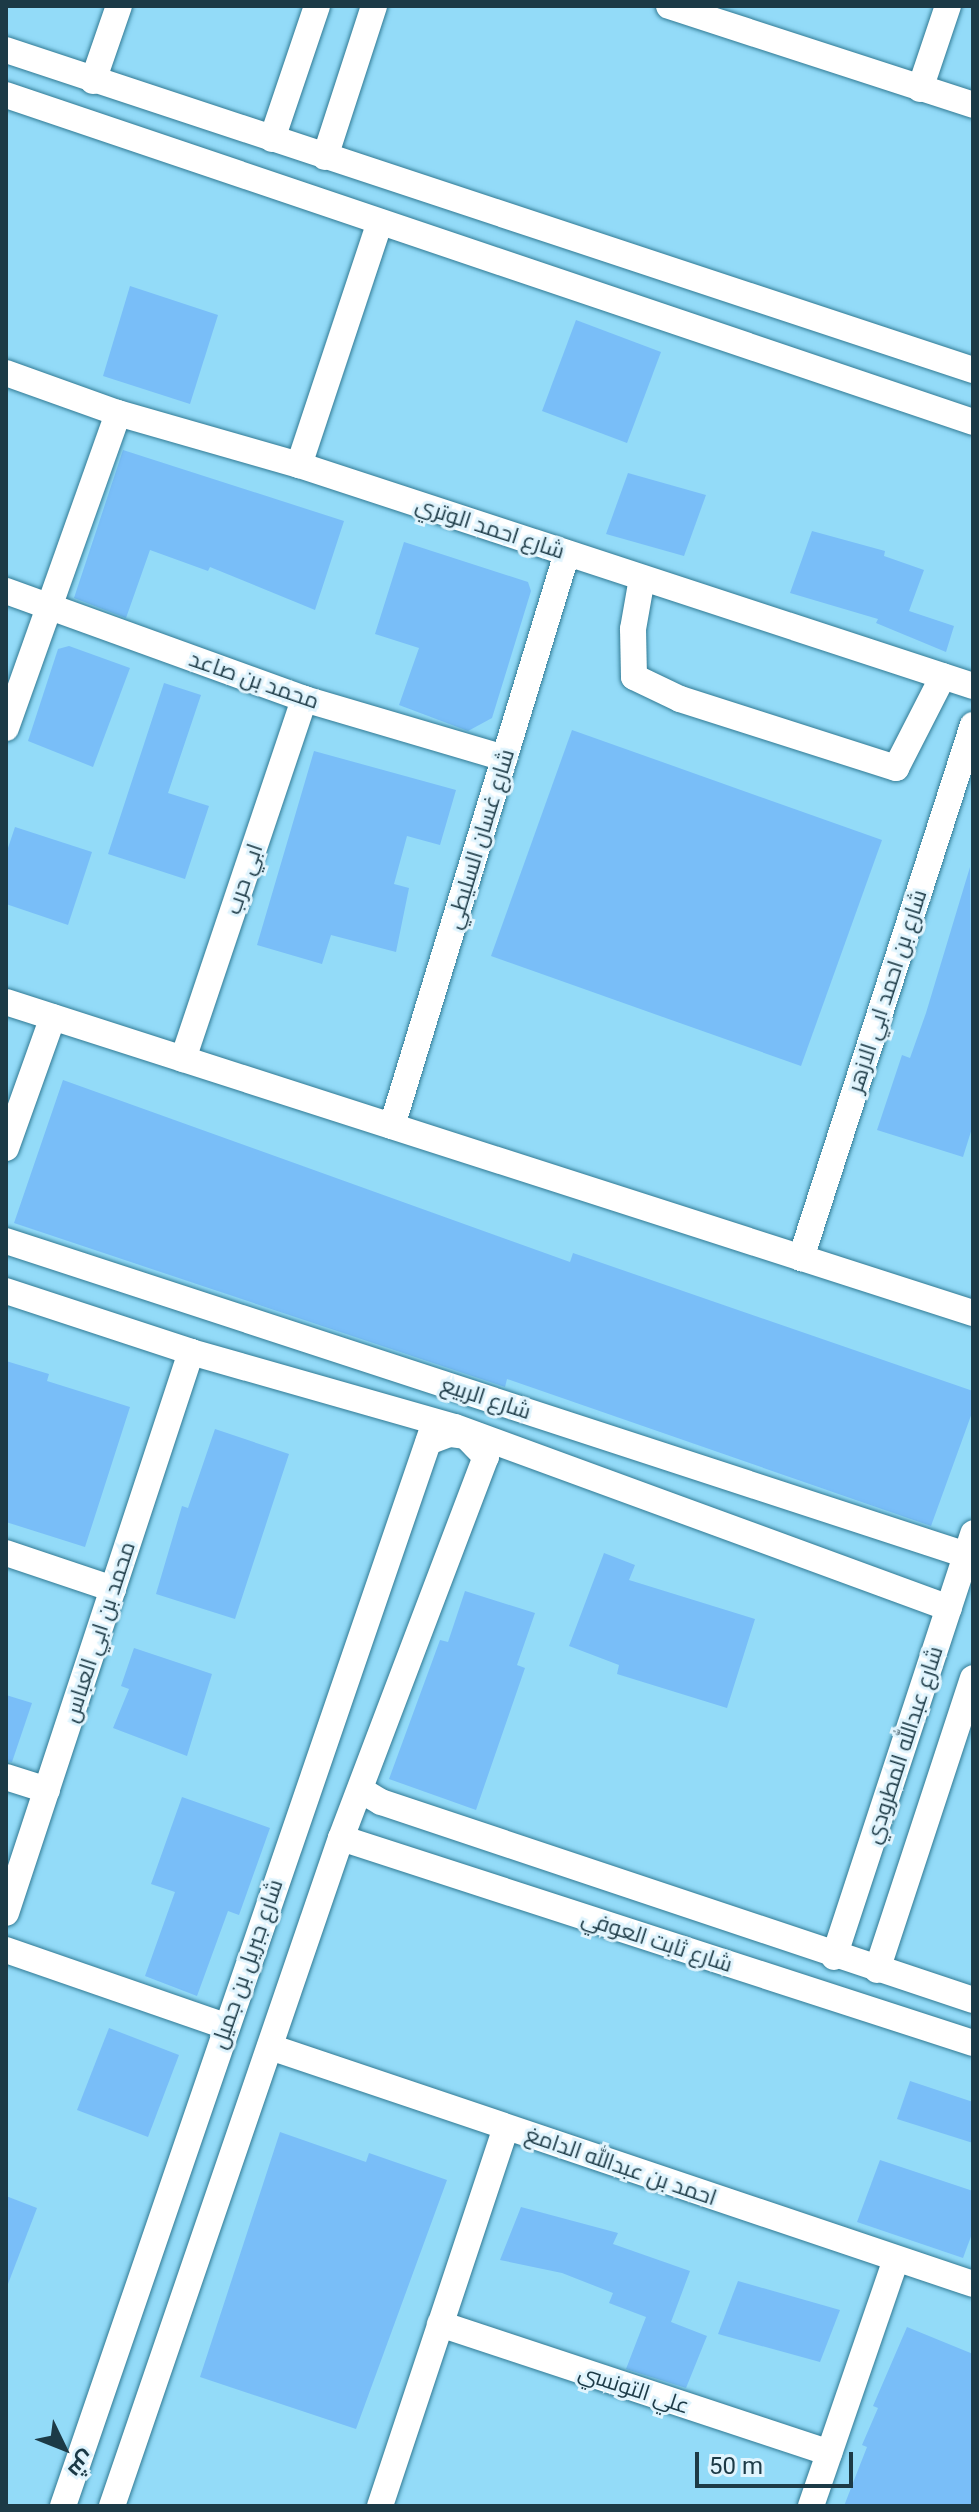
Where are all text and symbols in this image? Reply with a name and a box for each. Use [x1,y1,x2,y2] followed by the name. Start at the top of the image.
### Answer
[412,491,568,565] street label: شارع احمد الوتري
[186,645,322,715] street label: محمد بن صاعد
[440,746,520,932] street label: شارع غسان السليطي
[220,840,268,918] street label: ابي حرب
[842,886,932,1096] street label: شارع بن احمد ابي الازهر
[438,1371,534,1425] street label: شارع الربيع
[57,1538,141,1726] street label: محمد بن ابي العباس
[860,1643,948,1847] street label: شارع عبدالله المطرودي
[206,1876,288,2052] street label: شارع جبريل بن جميل
[578,1904,736,1978] street label: شارع ثابت العوفي
[522,2121,720,2211] street label: احمد بن عبدالله الدامغ
[575,2359,693,2419] street label: علي التونسي
[24,2408,104,2488] north arrow
[699,2436,857,2486] scale bar
[63,2446,101,2484] text: ش
[709,2452,763,2480] text: 50 m

